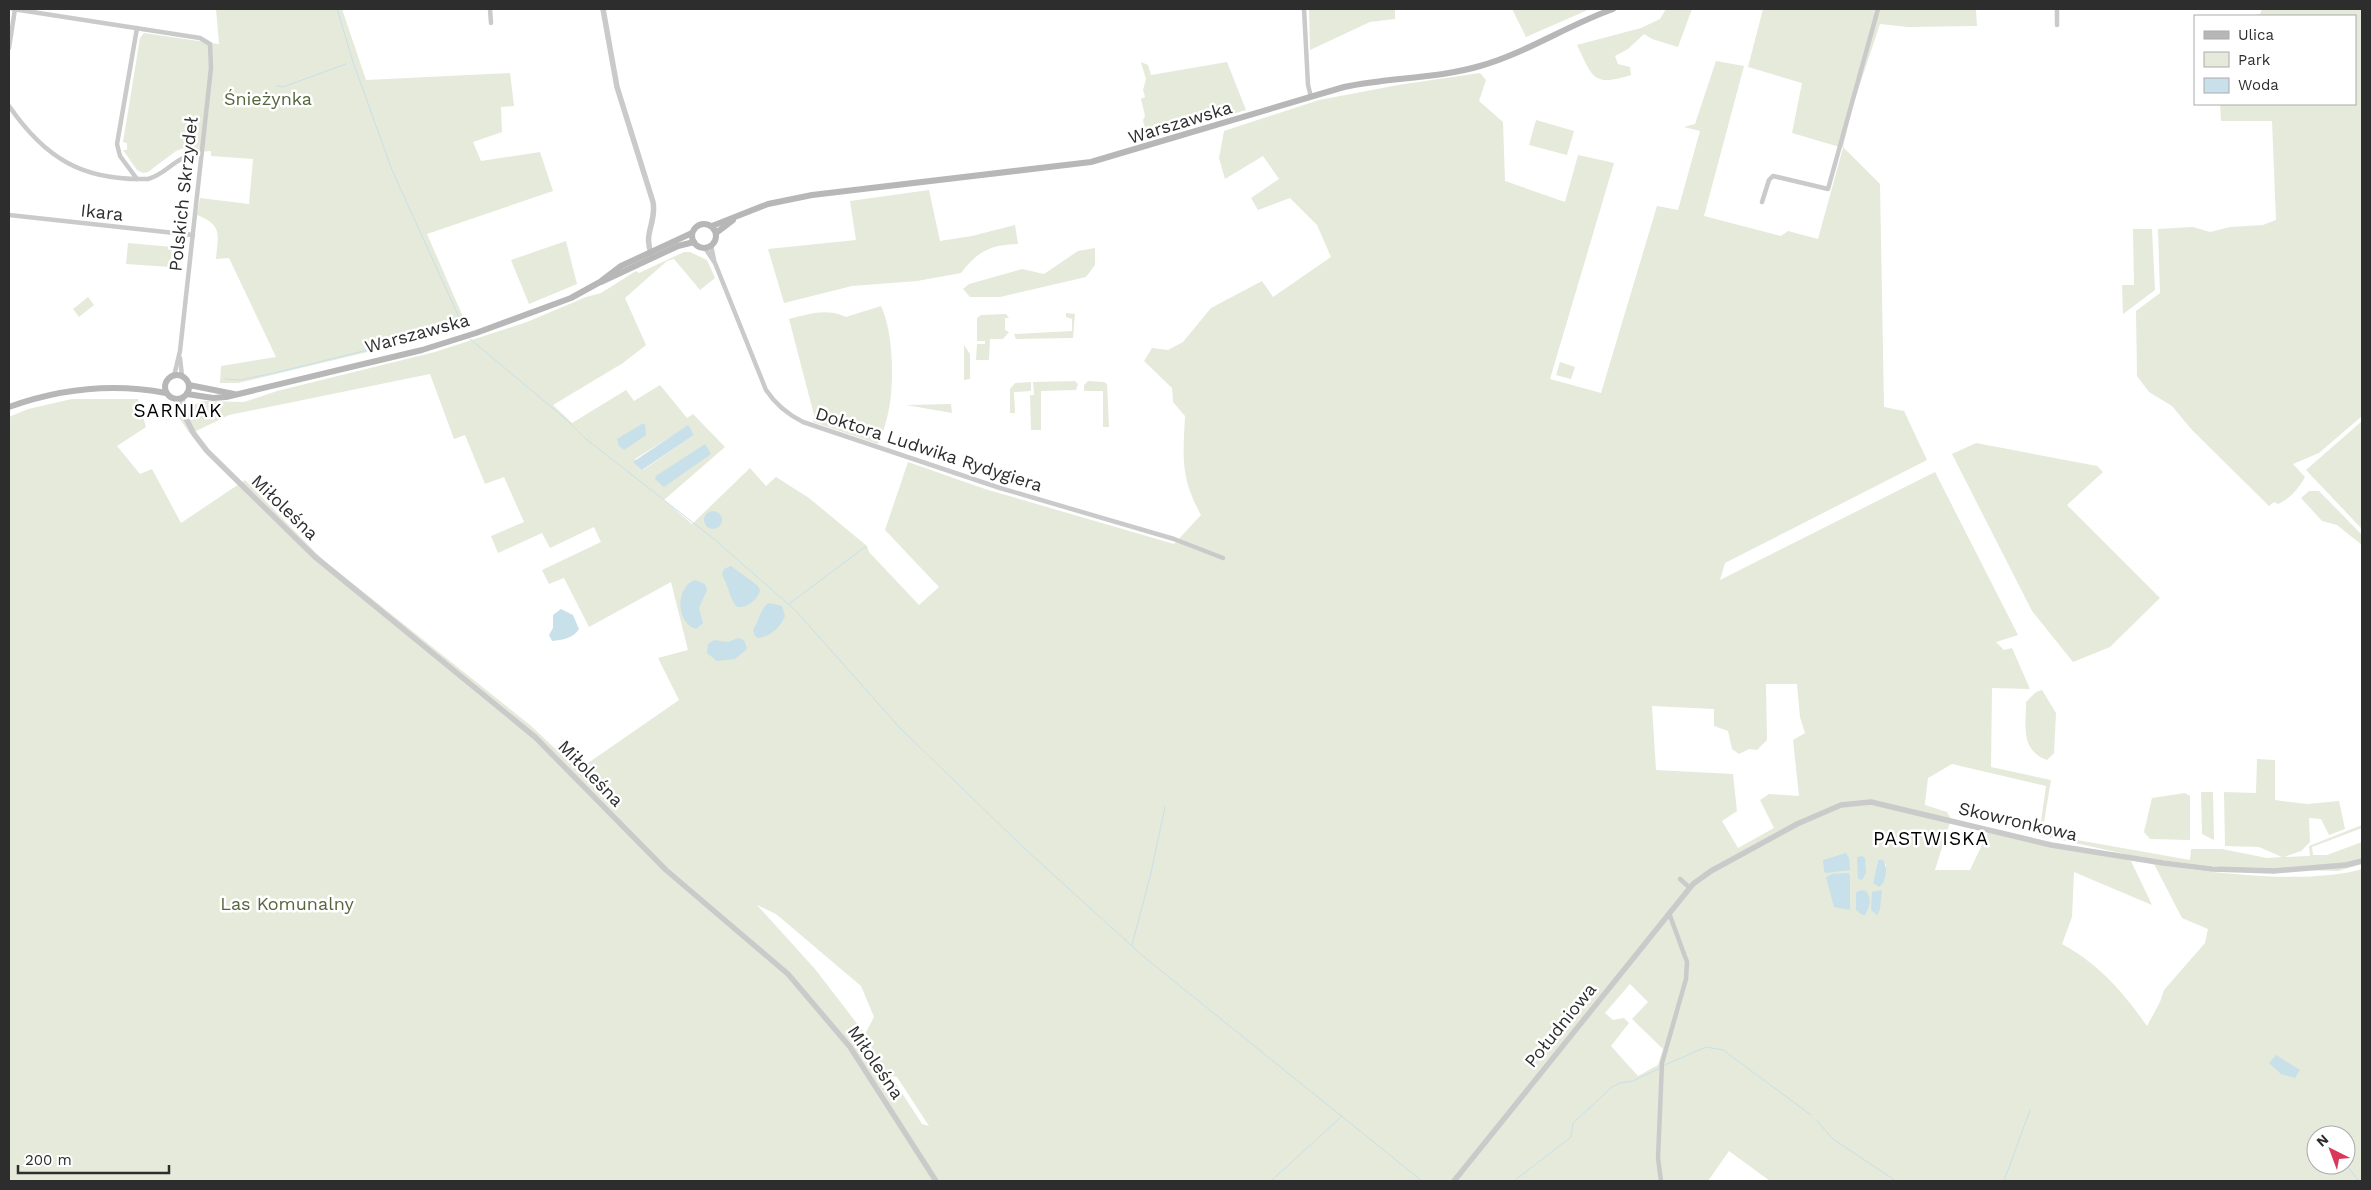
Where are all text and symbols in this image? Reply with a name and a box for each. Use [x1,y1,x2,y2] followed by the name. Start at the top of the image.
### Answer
[2194,15,2356,105] legend
[2238,26,2275,44] text: Ulica
[2238,51,2271,69] text: Park
[2238,76,2279,94] text: Woda
[224,88,312,109] park label: Śnieżynka
[1126,96,1234,148] street label: Warszawska
[164,115,202,272] street label: Polskich Skrzydeł
[80,199,124,225] street label: Ikara
[362,309,472,357] street label: Warszawska
[134,399,222,422] district label: SARNIAK
[813,402,1045,496] street label: Doktora Ludwika Rydygiera
[247,470,323,544] street label: Miłoleśna
[554,735,628,811] street label: Miłoleśna
[1956,797,2080,845] street label: Skowronkowa
[1873,827,1989,850] district label: PASTWISKA
[220,893,355,914] park label: Las Komunalny
[1520,979,1600,1071] street label: Południowa
[844,1021,908,1103] street label: Miłoleśna
[2306,1125,2356,1175] north arrow
[2313,1131,2332,1150] text: N
[18,1142,169,1174] scale bar
[25,1151,72,1169] text: 200 m

